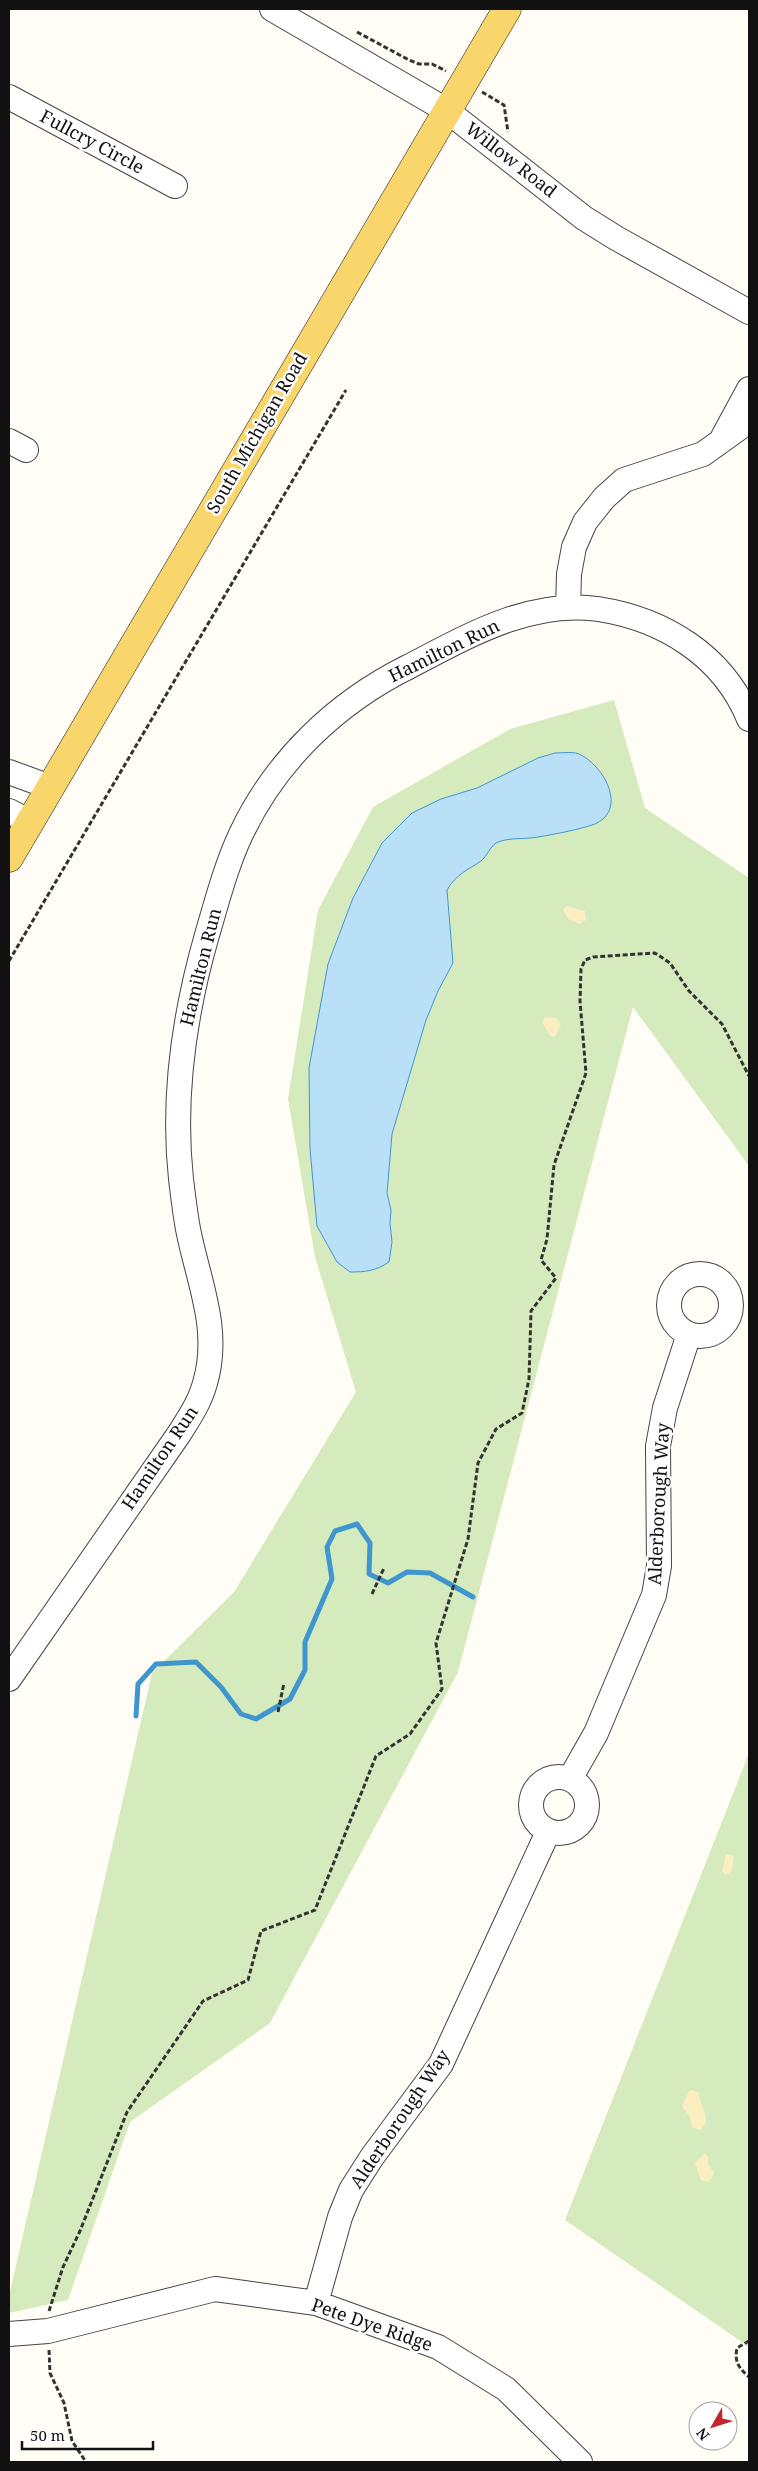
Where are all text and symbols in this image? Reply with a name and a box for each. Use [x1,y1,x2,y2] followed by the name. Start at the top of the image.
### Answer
[36,104,149,179] street label: Fullcry Circle
[461,116,562,202] street label: Willow Road
[200,348,312,517] street label: South Michigan Road
[384,613,503,687] street label: Hamilton Run
[174,905,226,1028] street label: Hamilton Run
[115,1400,203,1514] street label: Hamilton Run
[642,1421,674,1586] street label: Alderborough Way
[344,2044,455,2193] street label: Alderborough Way
[309,2292,436,2356] street label: Pete Dye Ridge
[688,2401,738,2451] north arrow
[22,2418,154,2450] scale bar
[692,2424,713,2445] text: N
[30,2425,65,2445] text: 50 m

